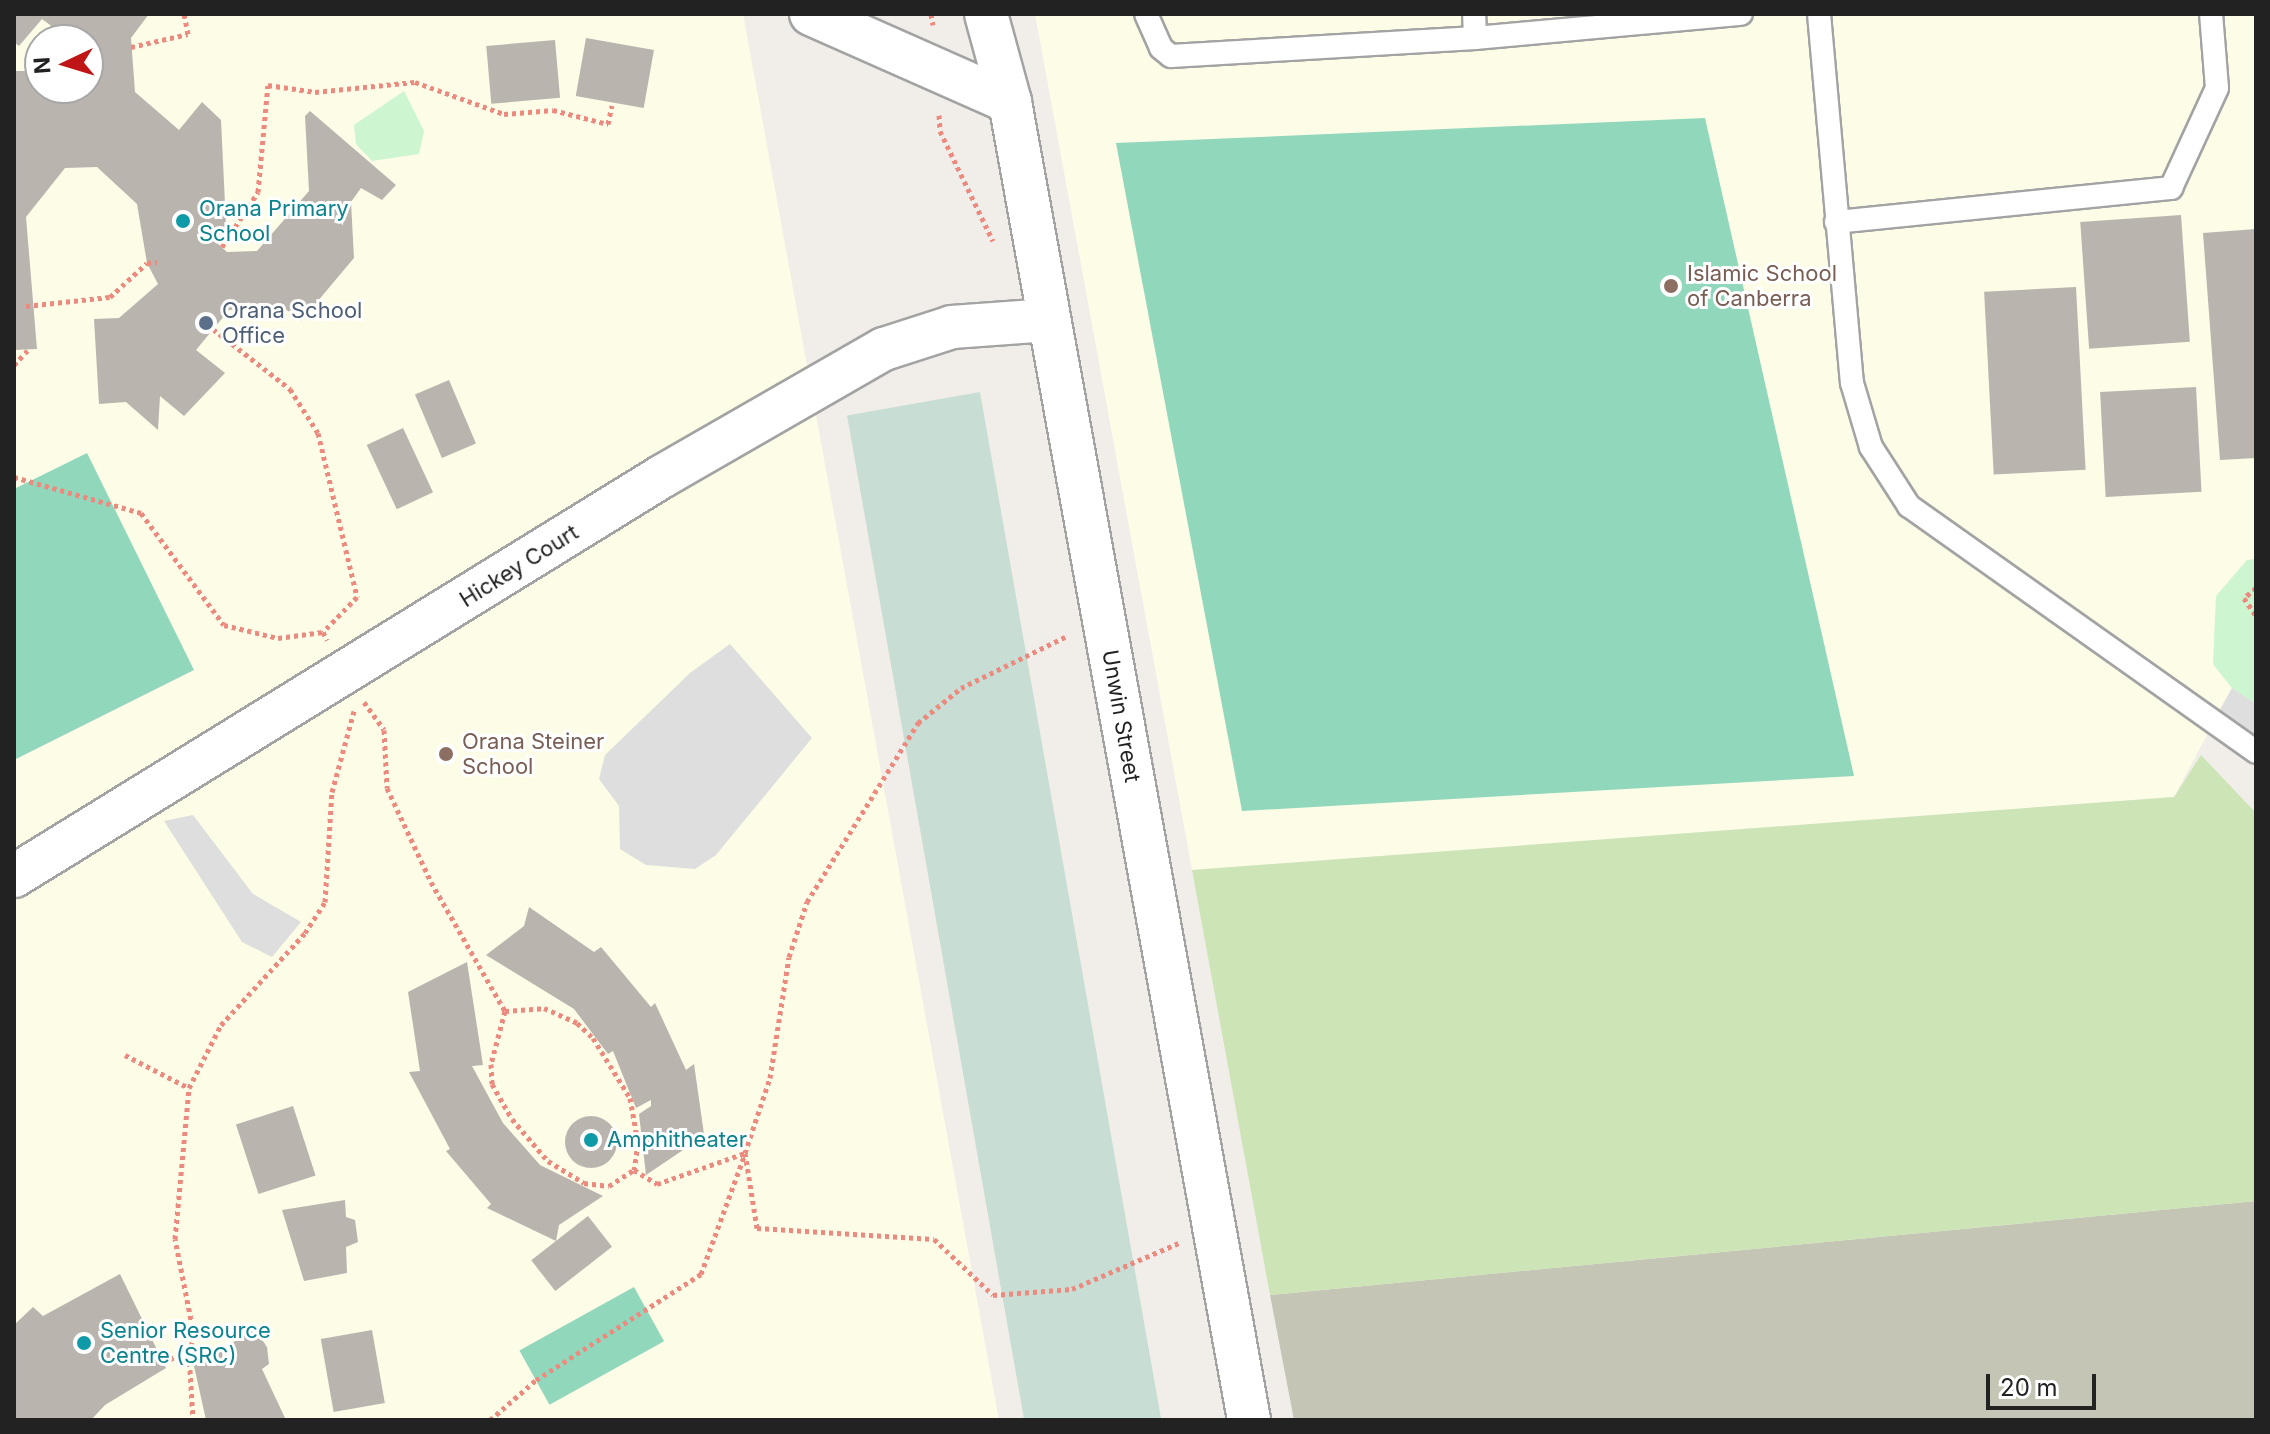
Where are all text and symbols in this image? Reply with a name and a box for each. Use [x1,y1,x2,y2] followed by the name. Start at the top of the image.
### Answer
[24,24,104,104] north arrow
[28,56,56,75] text: N
[199,195,349,246] place label: Orana Primary School
[174,212,192,230] marker: Orana Primary School
[1687,260,1837,312] place label: Islamic School of Canberra
[1662,277,1680,295] marker: Islamic School of Canberra
[222,297,362,348] place label: Orana School Office
[197,314,215,332] marker: Orana School Office
[455,519,583,613] street label: Hickey Court
[1096,648,1146,784] street label: Unwin Street
[462,728,604,780] place label: Orana Steiner School
[437,745,455,763] marker: Orana Steiner School
[607,1127,747,1153] place label: Amphitheater
[582,1131,600,1149] marker: Amphitheater
[100,1317,271,1368] place label: Senior Resource Centre (SRC)
[75,1334,93,1352] marker: Senior Resource Centre (SRC)
[1990,1358,2100,1408] scale bar
[2000,1373,2058,1402] text: 20 m

